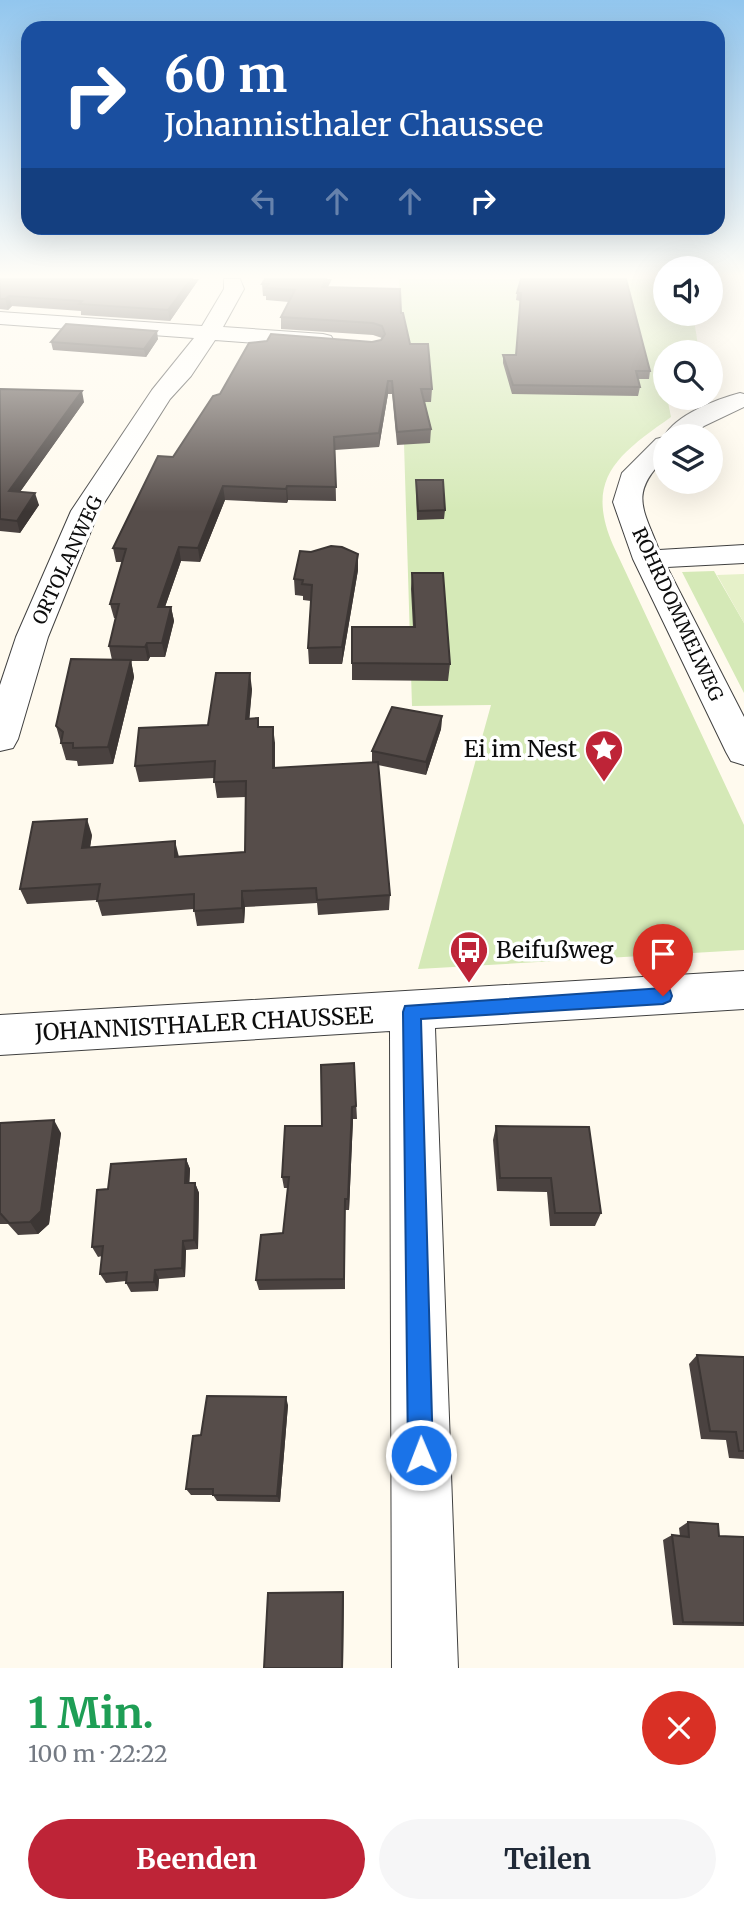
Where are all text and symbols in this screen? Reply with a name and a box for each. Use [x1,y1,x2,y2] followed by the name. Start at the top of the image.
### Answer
[164,44,287,105] text: 60 m
[49,49,140,140] icon: right
[164,105,543,145] text: Johannisthaler Chaussee
[245,182,283,220] icon: left
[318,182,356,220] icon: ahead
[391,182,429,220] icon: ahead
[464,182,502,220] icon: right
[653,256,723,494] map controls
[653,256,723,326] button: sound
[653,340,723,410] button: search
[653,424,723,494] button: layers
[27,492,107,628] street label: ORTOLANWEG
[627,523,729,705] street label: ROHRDOMMELWEG
[583,728,625,783] place icon: Ei im Nest
[464,734,577,763] place label: Ei im Nest
[633,924,693,996] pin
[448,929,490,984] bus stop icon: Beifußweg
[496,935,614,964] place label: Beifußweg
[644,935,682,973] icon: arrive
[33,1000,374,1047] street label: JOHANNISTHALER CHAUSSEE
[384,1418,458,1492] position arrow
[28,1687,154,1739] text: 1 Min.
[642,1691,716,1765] button: close
[28,1739,168,1768] text: 100 m · 22:22
[28,1819,365,1899] button: Beenden
[379,1819,716,1899] button: Teilen

